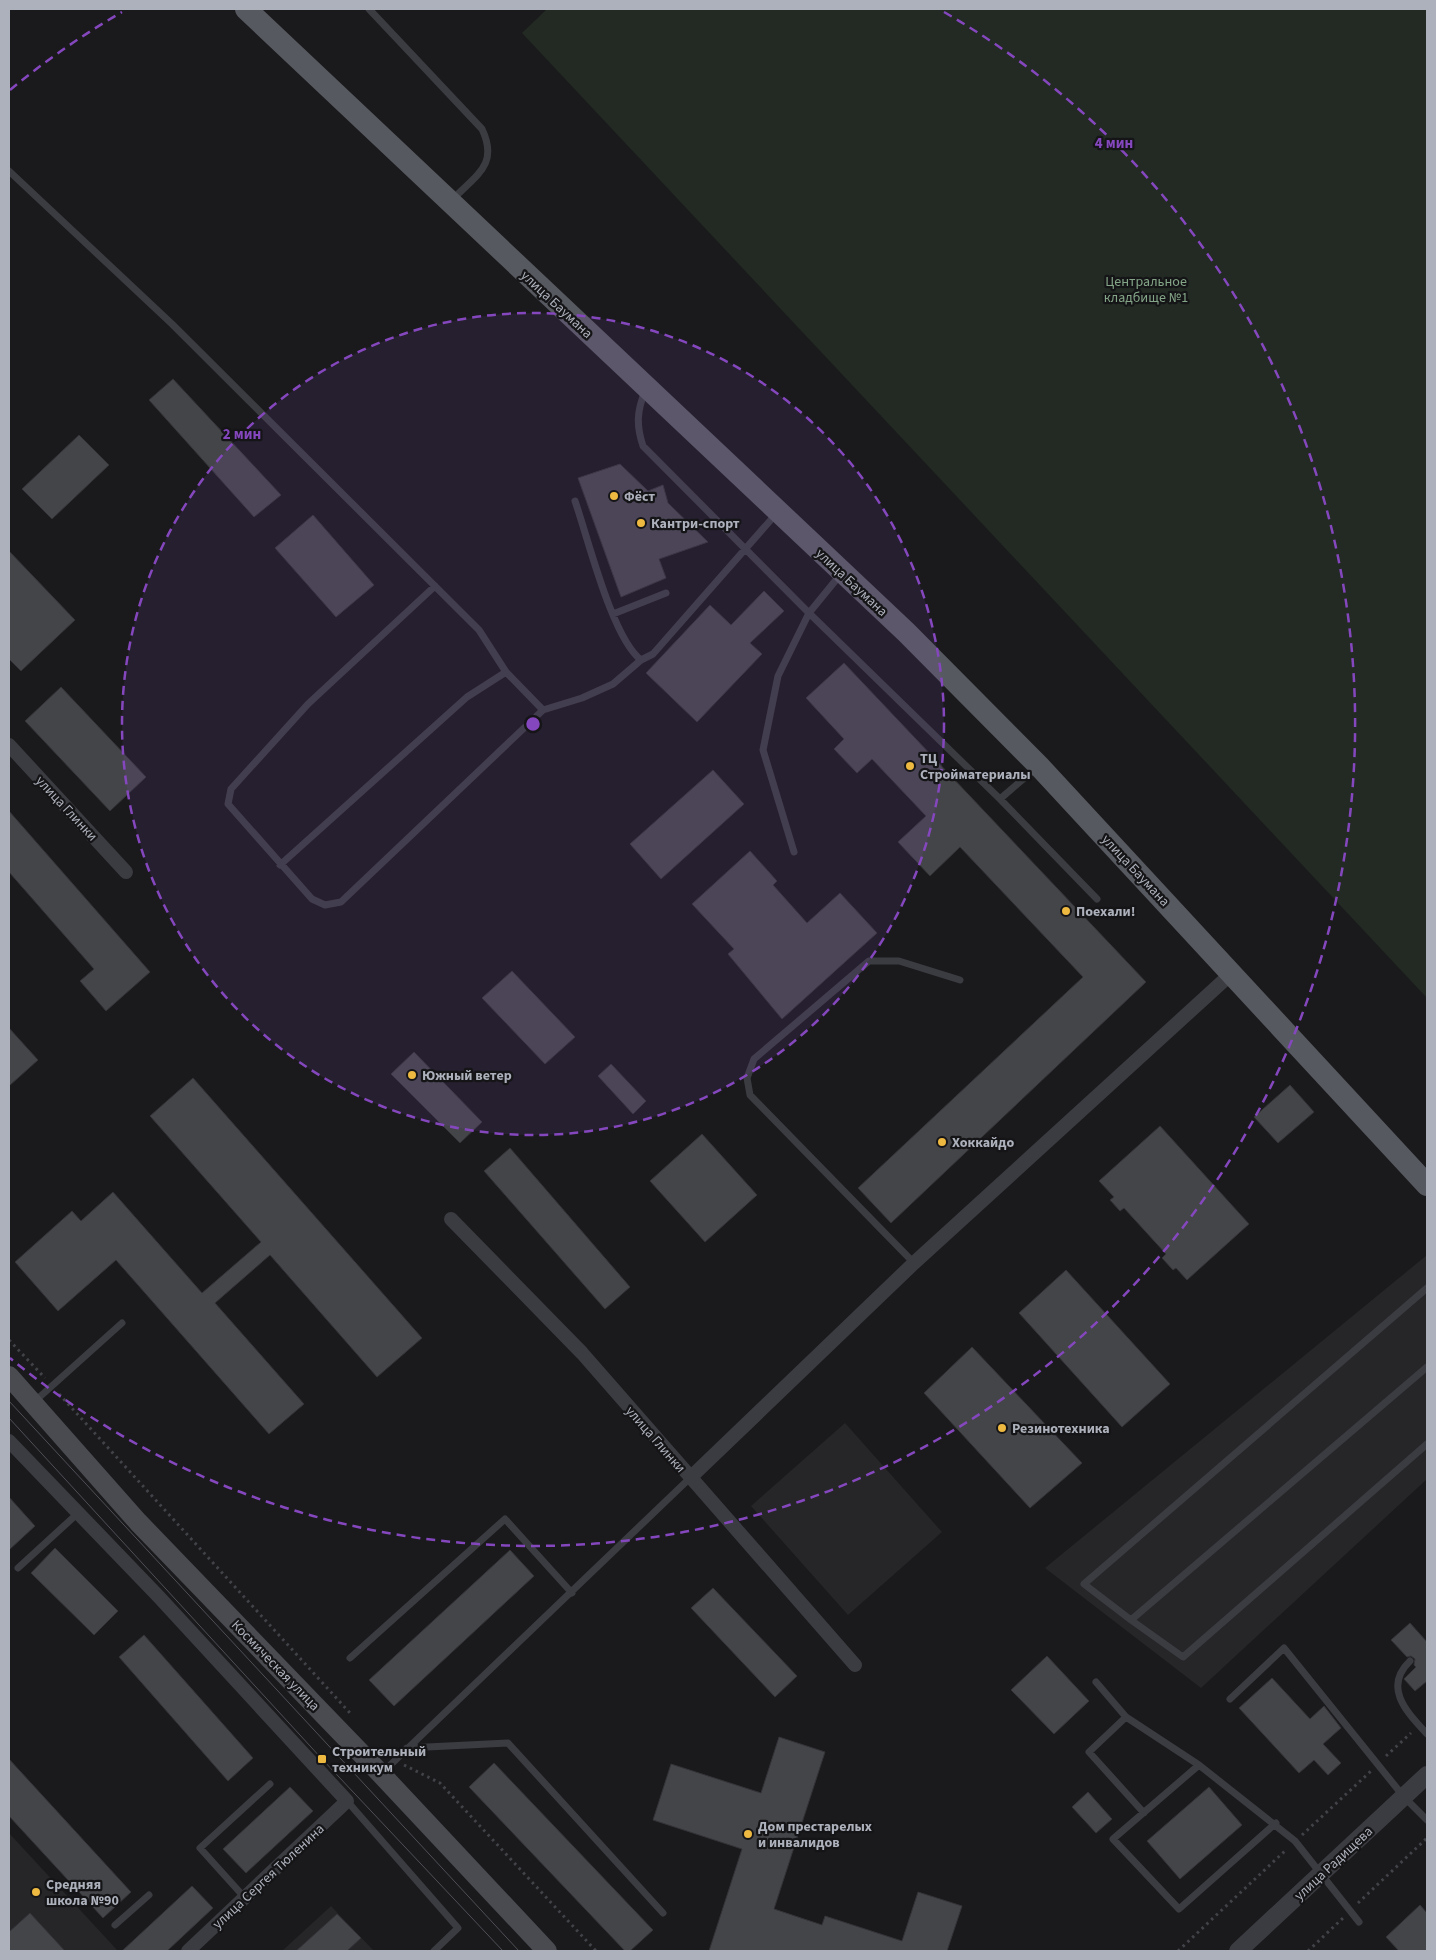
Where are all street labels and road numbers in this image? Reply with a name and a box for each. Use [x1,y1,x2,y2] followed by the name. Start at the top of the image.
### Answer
[516,266,597,343] street label: улица Баумана
[811,544,892,621] street label: улица Баумана
[31,772,102,846] street label: улица Глинки
[1097,830,1174,911] street label: улица Баумана
[620,1402,690,1478] street label: улица Глинки
[226,1616,324,1716] street label: Космическая улица
[208,1819,329,1934] street label: улица Сергея Тюленина
[1290,1822,1377,1905] street label: улица Радищева

